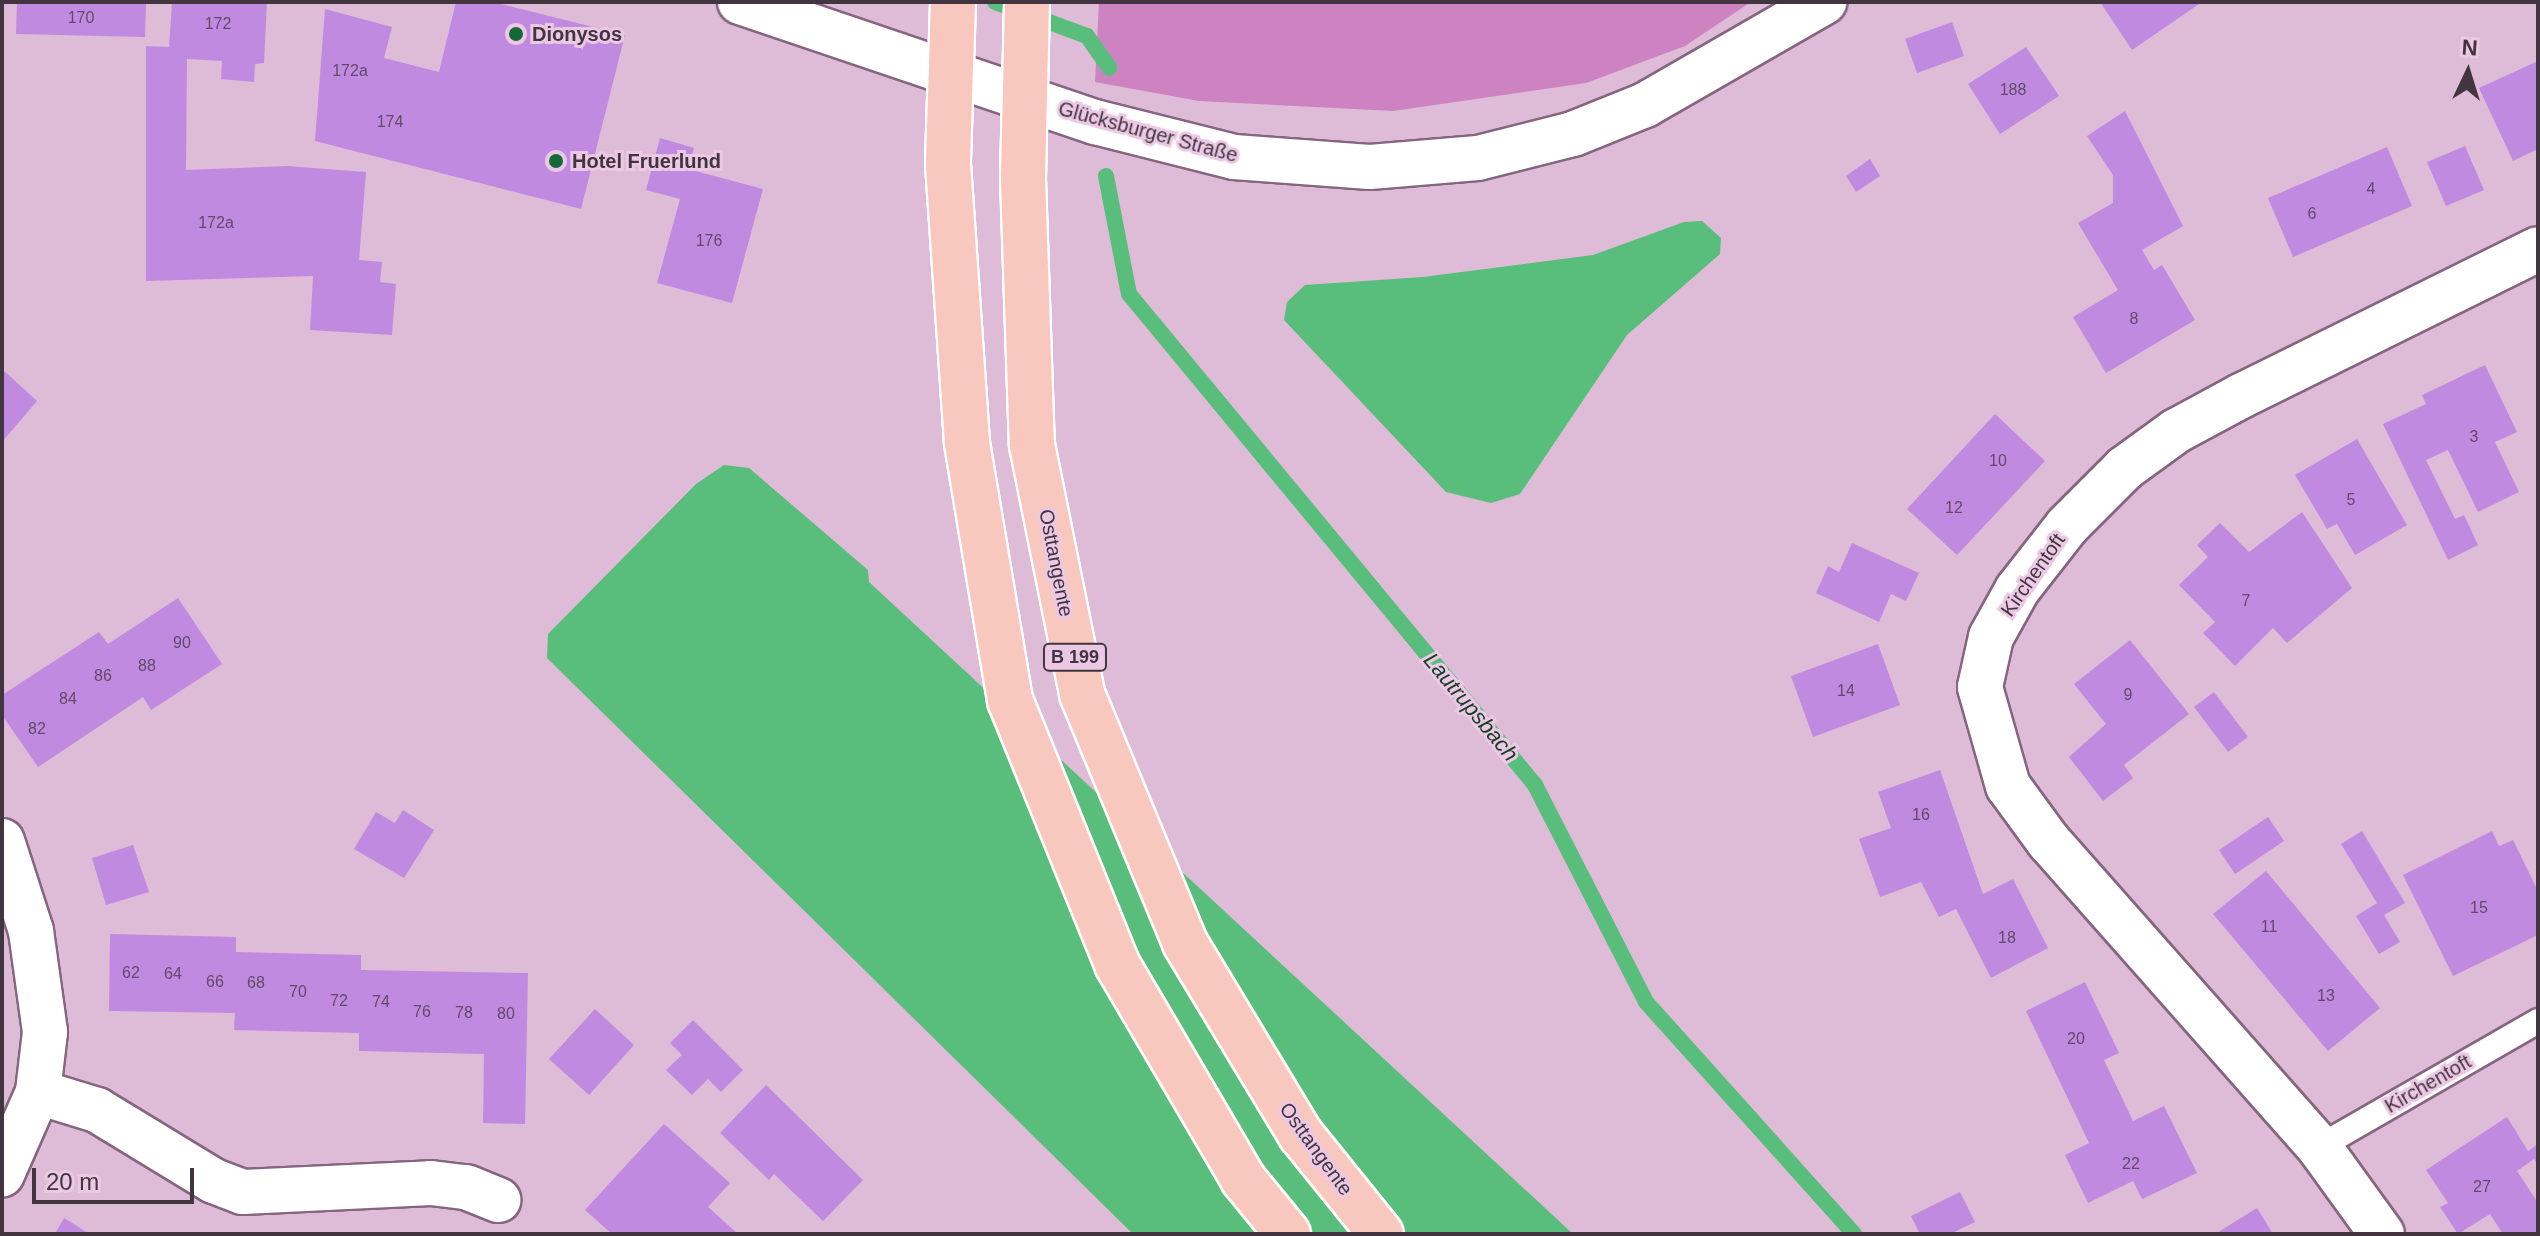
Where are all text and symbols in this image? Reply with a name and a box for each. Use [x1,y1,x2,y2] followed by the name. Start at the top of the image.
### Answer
[68,8,94,28] house number: 170
[205,14,231,34] house number: 172
[532,22,622,46] place label: Dionysos
[507,25,525,43] marker: Dionysos
[2428,32,2508,112] north arrow
[2461,35,2478,61] text: N
[332,61,368,81] house number: 172a
[2000,80,2026,100] house number: 188
[1056,97,1240,167] street label: Glücksburger Straße
[377,112,403,132] house number: 174
[572,149,721,173] place label: Hotel Fruerlund
[547,152,565,170] marker: Hotel Fruerlund
[2367,179,2375,199] house number: 4
[2308,204,2316,224] house number: 6
[198,213,234,233] house number: 172a
[696,231,722,251] house number: 176
[2130,309,2138,329] house number: 8
[2470,427,2478,447] house number: 3
[1989,451,2007,471] house number: 10
[2347,490,2355,510] house number: 5
[1945,498,1963,518] house number: 12
[1034,507,1078,619] street label: Osttangente
[1996,529,2070,621] street label: Kirchentoft
[2242,591,2250,611] house number: 7
[173,633,191,653] house number: 90
[1041,643,1109,671] road number: B 199
[1418,647,1524,767] water label: Lautrupsbach
[138,656,156,676] house number: 88
[94,666,112,686] house number: 86
[1837,681,1855,701] house number: 14
[2124,685,2132,705] house number: 9
[59,689,77,709] house number: 84
[28,719,46,739] house number: 82
[1912,805,1930,825] house number: 16
[2470,898,2488,918] house number: 15
[2261,917,2277,937] house number: 11
[1998,928,2016,948] house number: 18
[122,963,140,983] house number: 62
[164,964,182,984] house number: 64
[206,972,224,992] house number: 66
[247,973,265,993] house number: 68
[289,982,307,1002] house number: 70
[2317,986,2335,1006] house number: 13
[330,991,348,1011] house number: 72
[372,992,390,1012] house number: 74
[413,1002,431,1022] house number: 76
[455,1003,473,1023] house number: 78
[497,1004,515,1024] house number: 80
[2067,1029,2085,1049] house number: 20
[2381,1050,2475,1118] street label: Kirchentoft
[1274,1098,1358,1200] street label: Osttangente
[36,1152,198,1202] scale bar
[2122,1154,2140,1174] house number: 22
[46,1168,99,1195] text: 20 m
[2473,1177,2491,1197] house number: 27

